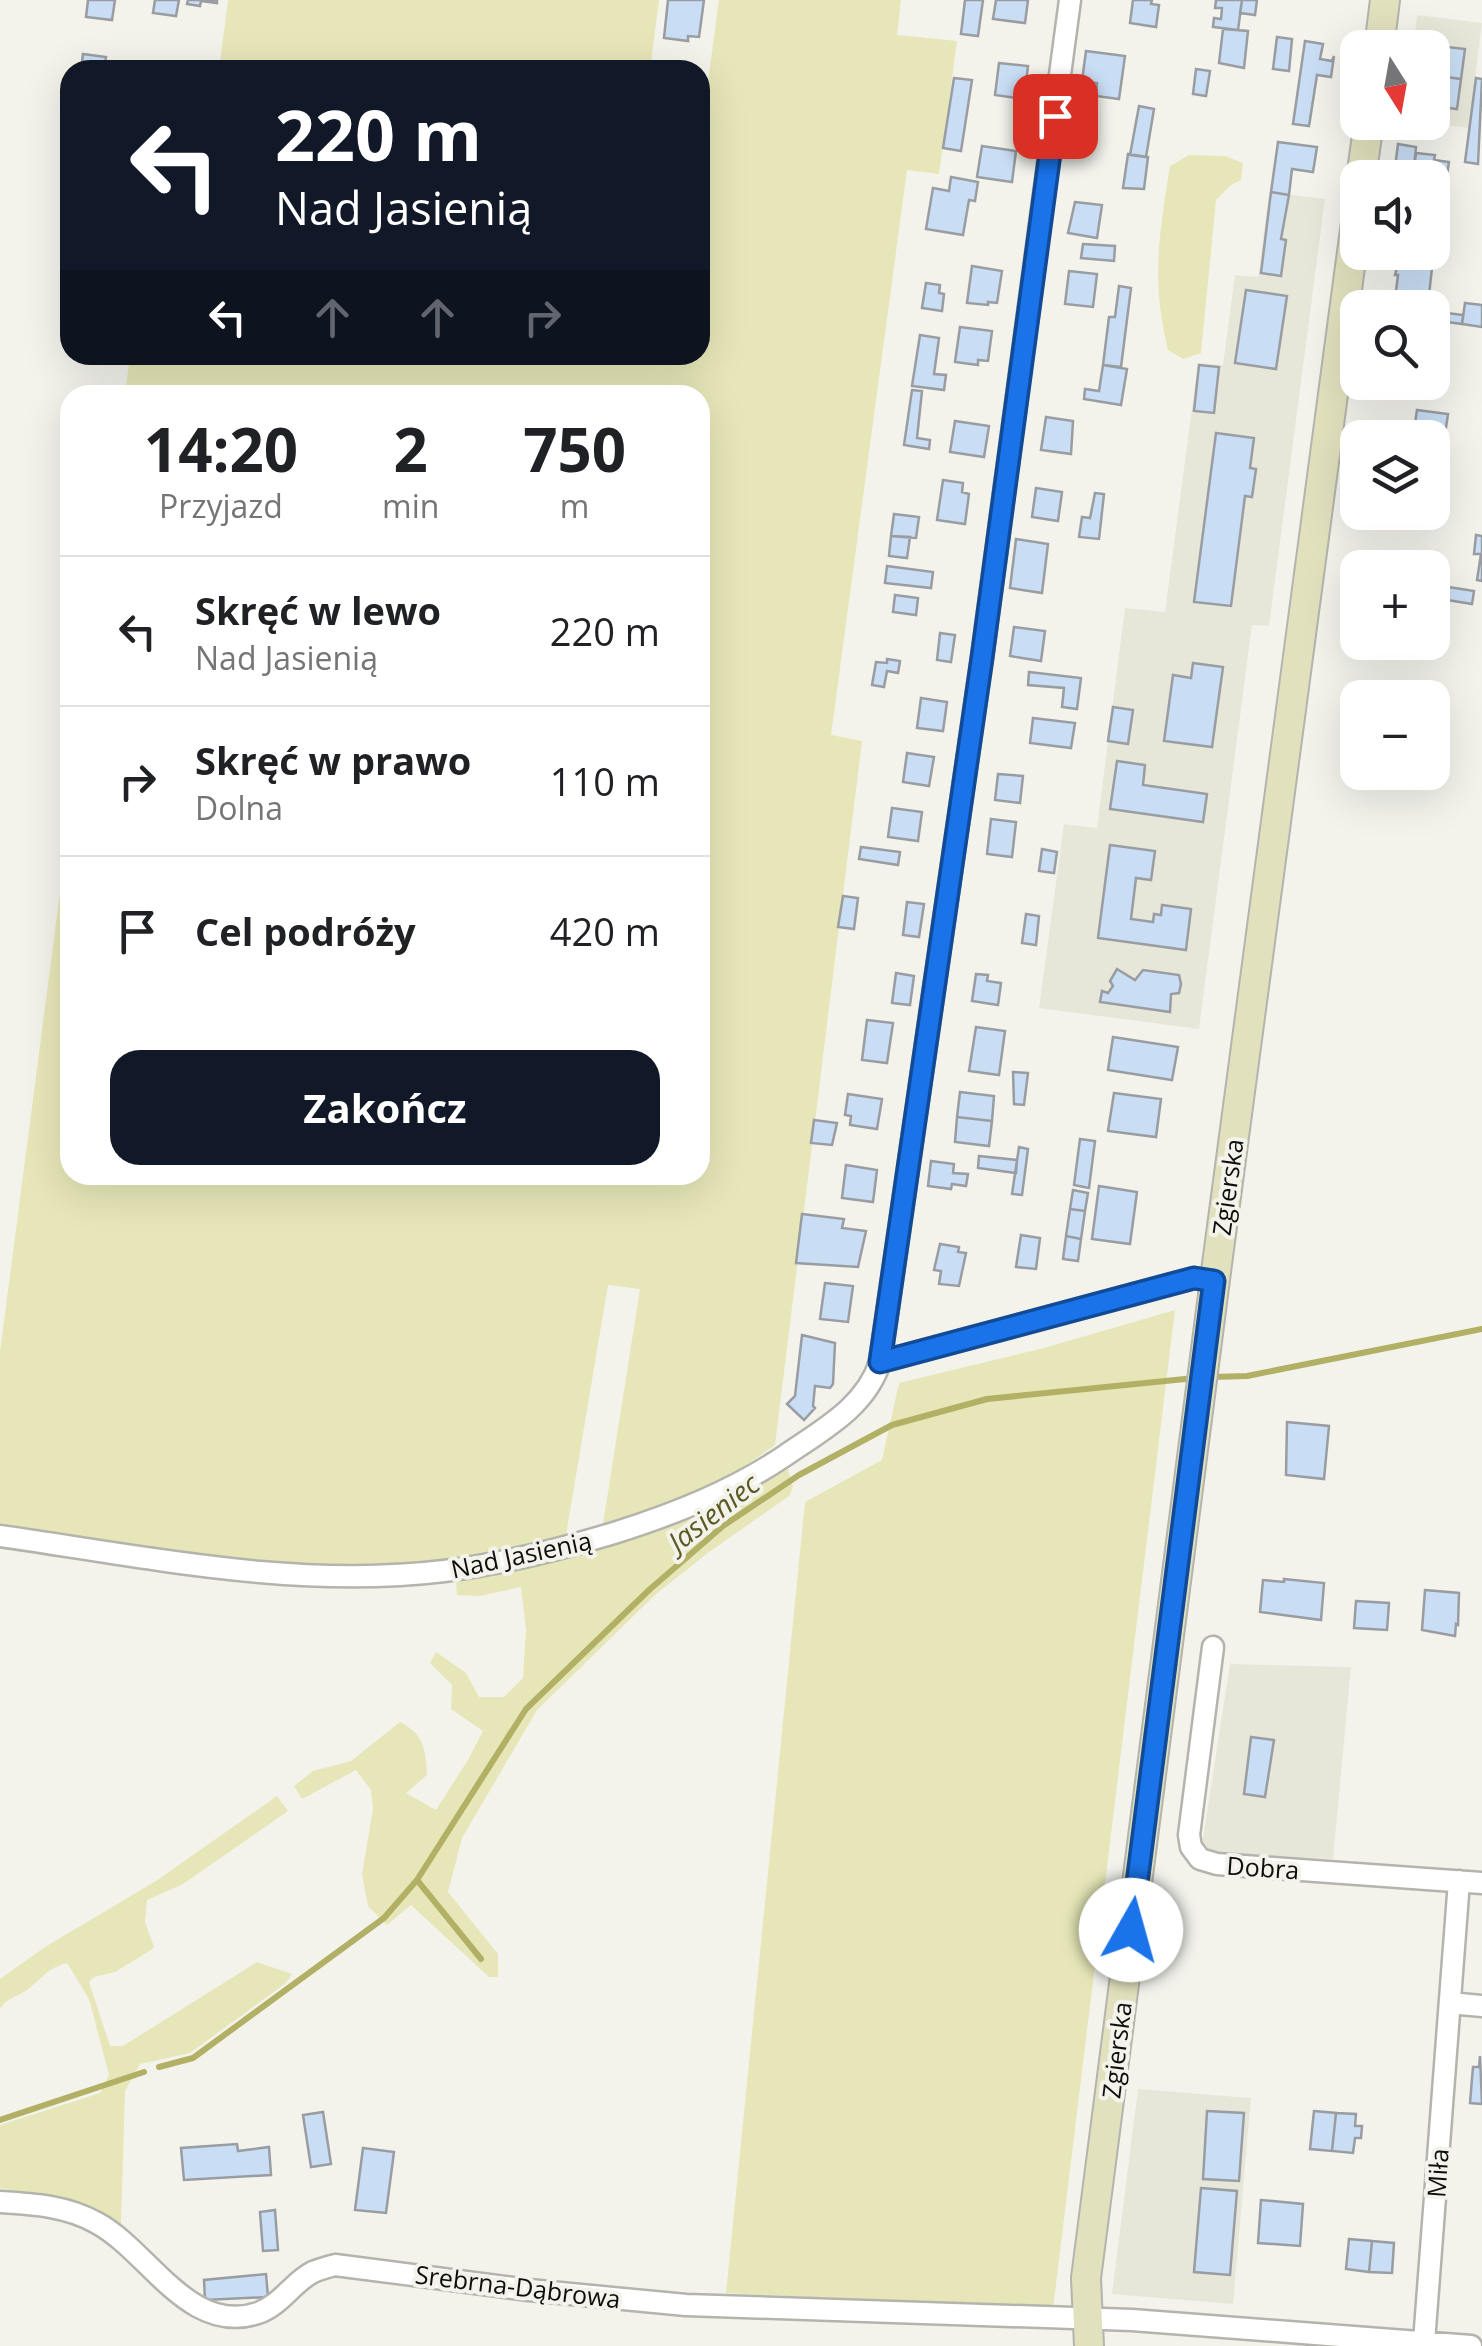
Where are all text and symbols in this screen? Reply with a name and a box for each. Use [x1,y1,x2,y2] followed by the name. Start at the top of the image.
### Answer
[1340,30,1450,140] north arrow
[1340,30,1450,790] map controls
[1013,74,1098,159] pin
[275,86,482,182] text: 220 m
[1028,89,1083,144] icon: arrive
[110,100,240,230] icon: left
[1340,160,1450,270] button: sound
[275,177,532,238] text: Nad Jasienią
[200,290,255,345] icon: left
[305,290,360,345] icon: ahead
[410,290,465,345] icon: ahead
[515,290,570,345] icon: right
[1340,290,1450,400] button: search
[144,408,298,490] text: 14:20
[394,408,428,490] text: 2
[523,408,626,490] text: 750
[1340,420,1450,530] button: layers
[159,484,283,527] text: Przyjazd
[382,484,439,527] text: min
[560,484,589,527] text: m
[1340,550,1450,660] button: +
[195,584,441,636] text: Skręć w lewo
[110,604,165,659] icon: left
[550,605,660,657] text: 220 m
[195,636,378,679] text: Nad Jasienią
[1340,680,1450,790] button: −
[195,734,471,786] text: Skręć w prawo
[110,754,165,809] icon: right
[550,755,660,807] text: 110 m
[195,786,283,829] text: Dolna
[110,904,165,959] icon: arrive
[195,905,416,957] text: Cel podróży
[550,905,660,957] text: 420 m
[110,1050,660,1165] button: Zakończ
[1203,1136,1251,1238] street label: Zgierska
[655,1464,767,1563] water label: Jasieniec
[448,1523,594,1585] street label: Nad Jasienią
[1226,1848,1300,1886] street label: Dobra
[1079,1878,1183,1982] position arrow
[1093,2000,1139,2100] street label: Zgierska
[1418,2147,1456,2199] street label: Miła
[413,2257,623,2315] street label: Srebrna-Dąbrowa

